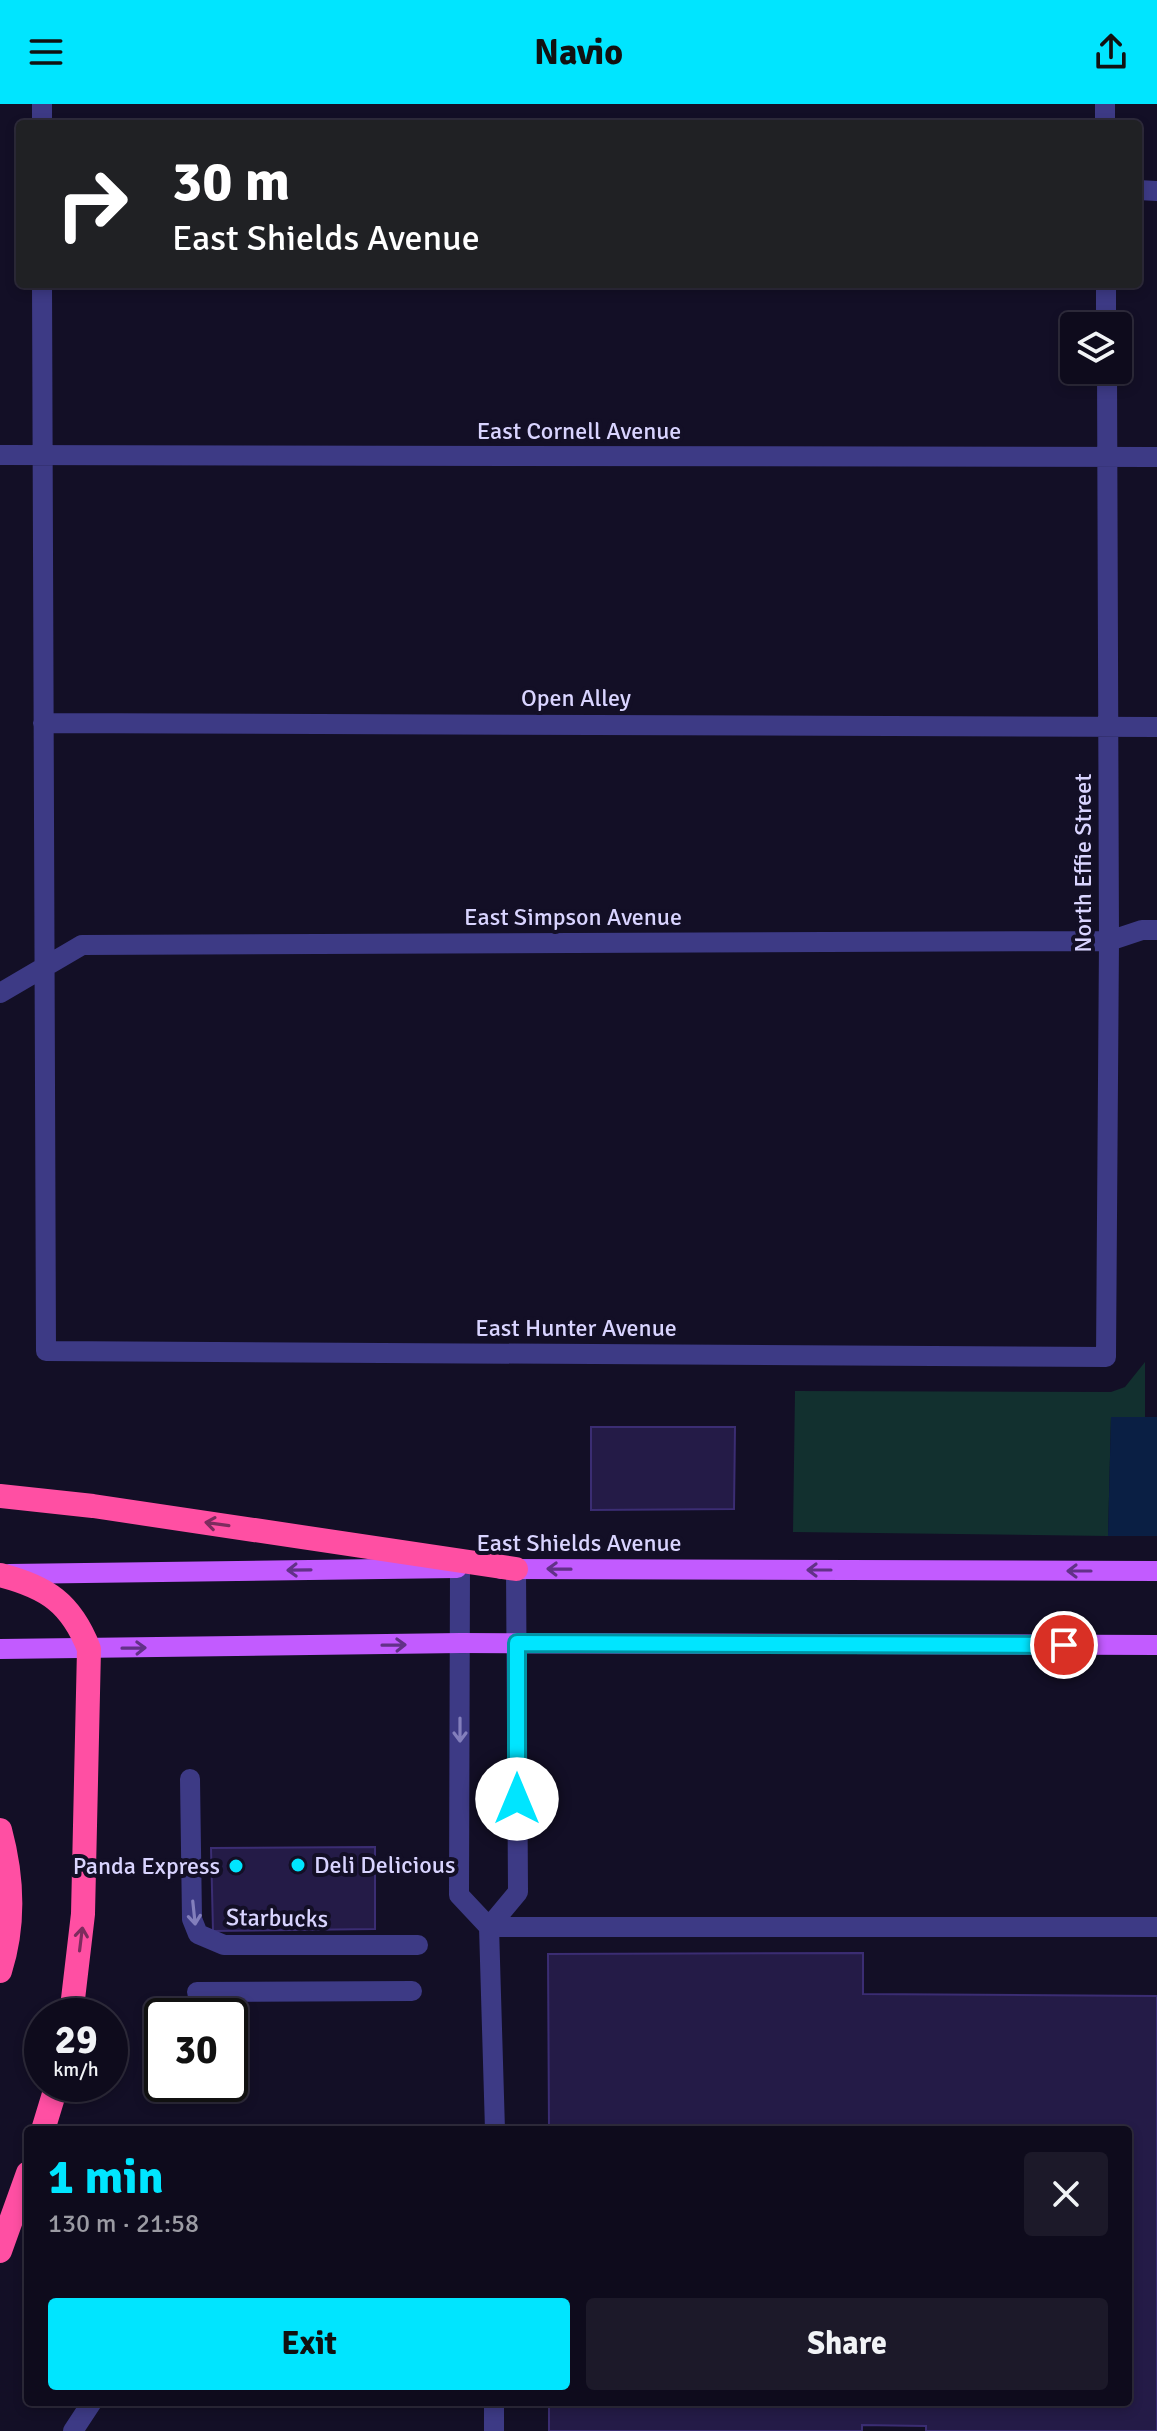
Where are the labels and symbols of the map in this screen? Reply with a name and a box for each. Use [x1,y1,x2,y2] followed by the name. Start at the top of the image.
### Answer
[477,416,681,446] street label: East Cornell Avenue
[521,683,631,713] street label: Open Alley
[1068,773,1098,953] street label: North Effie Street
[464,902,682,932] street label: East Simpson Avenue
[475,1313,677,1343] street label: East Hunter Avenue
[205,1516,231,1531] one-way arrow
[476,1528,682,1558] street label: East Shields Avenue
[546,1561,573,1577] one-way arrow
[286,1562,313,1578] one-way arrow
[806,1562,833,1578] one-way arrow
[1066,1563,1093,1579] one-way arrow
[1030,1611,1098,1679] pin
[380,1637,407,1653] one-way arrow
[120,1640,147,1656] one-way arrow
[452,1716,468,1743] one-way arrow
[475,1757,559,1841] position arrow
[314,1850,455,1880] place label: Deli Delicious
[73,1851,220,1881] place label: Panda Express
[289,1856,307,1874] marker: Deli Delicious
[227,1857,245,1875] marker: Panda Express
[186,1899,201,1926] one-way arrow
[226,1902,328,1934] street label: Starbucks
[73,1926,88,1953] one-way arrow
[144,1998,248,2102] speed limit sign: 30

